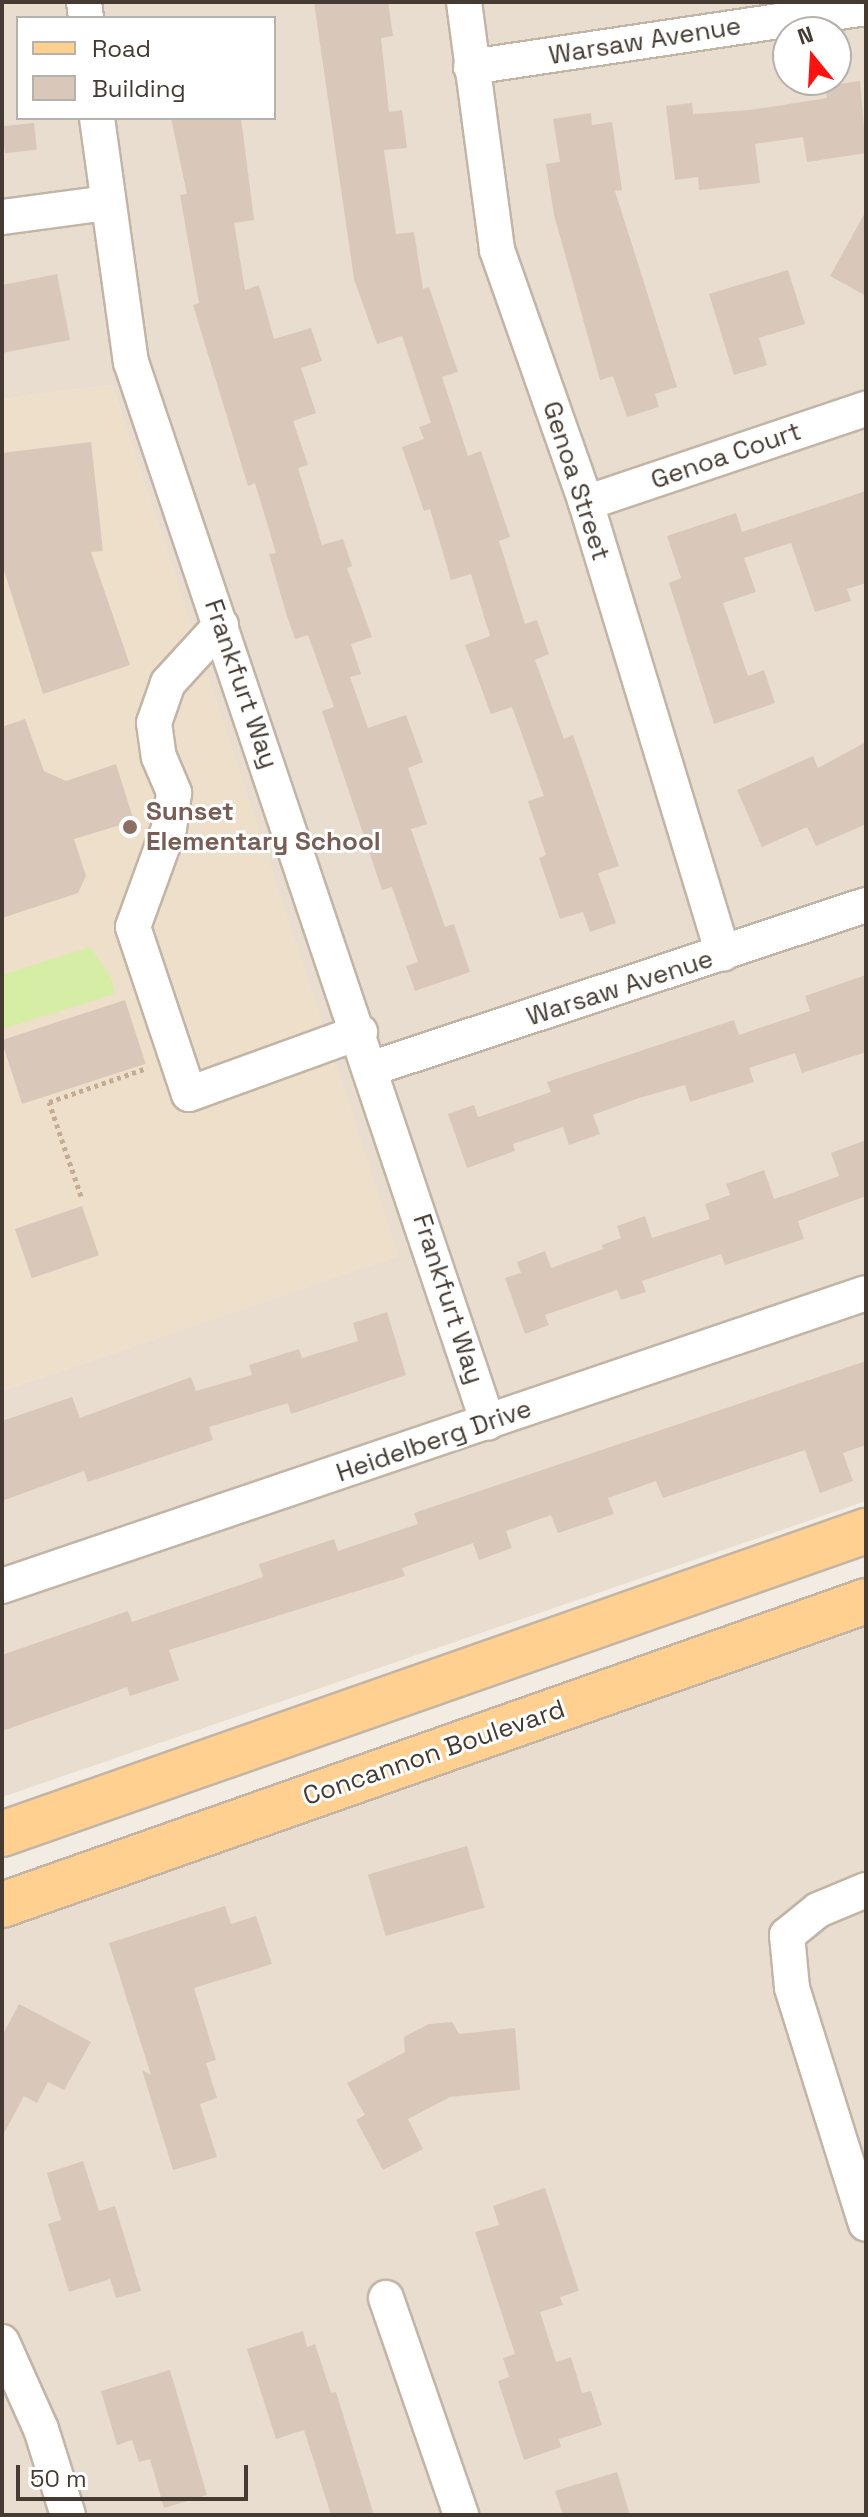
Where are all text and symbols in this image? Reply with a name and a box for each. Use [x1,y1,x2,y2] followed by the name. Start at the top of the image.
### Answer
[546,10,744,72] street label: Warsaw Avenue
[16,16,276,120] legend
[772,16,852,96] north arrow
[794,19,817,51] text: N
[92,33,151,64] text: Road
[92,73,186,104] text: Building
[536,397,616,565] street label: Genoa Street
[647,416,805,496] street label: Genoa Court
[197,595,285,773] street label: Frankfurt Way
[146,796,381,858] place label: Sunset Elementary School
[121,818,139,836] marker: Sunset Elementary School
[523,943,717,1033] street label: Warsaw Avenue
[406,1210,490,1388] street label: Frankfurt Way
[332,1393,536,1489] street label: Heidelberg Drive
[299,1694,569,1812] street label: Concannon Boulevard
[20,2449,252,2499] scale bar
[30,2463,87,2494] text: 50 m

